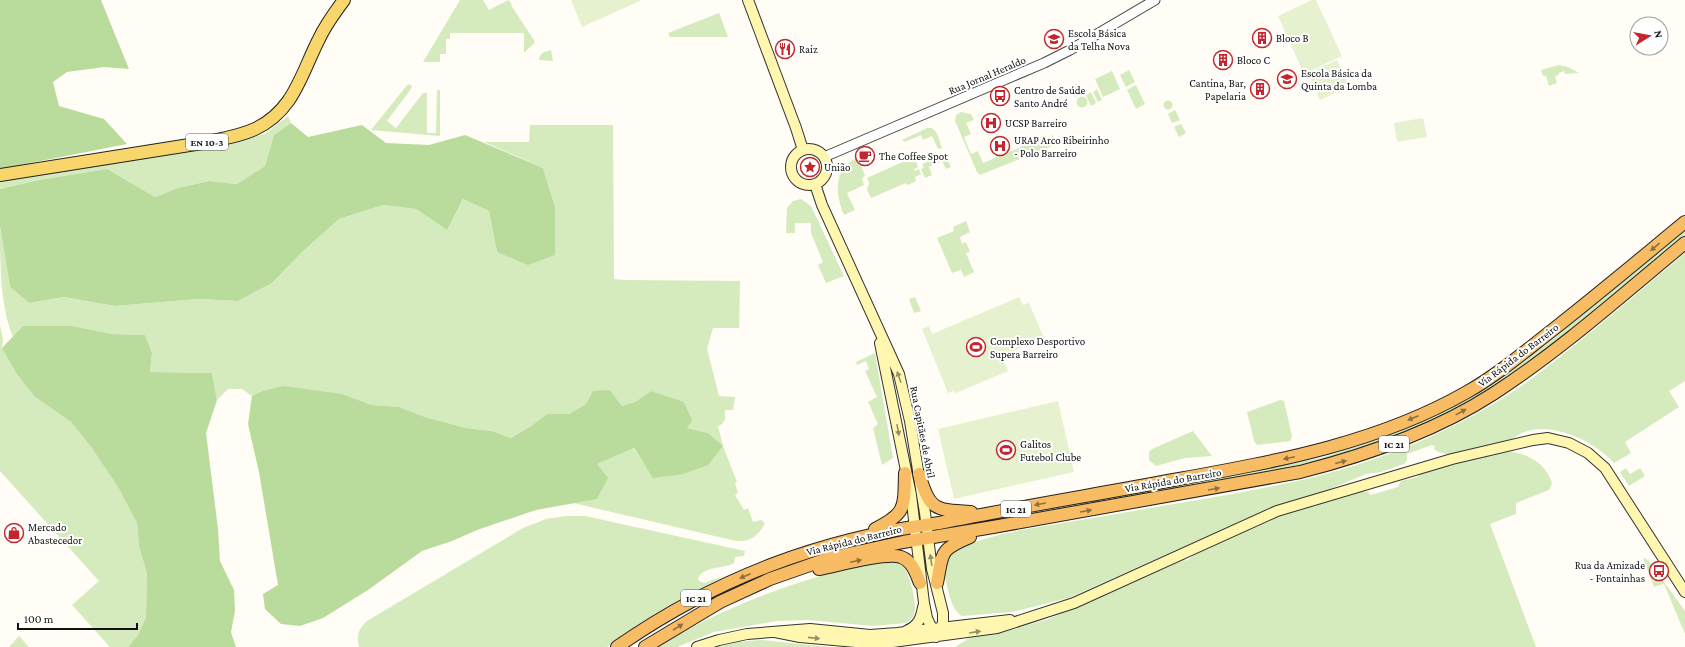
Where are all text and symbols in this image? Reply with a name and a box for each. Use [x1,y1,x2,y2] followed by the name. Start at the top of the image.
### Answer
[1629,16,1669,56] north arrow
[1068,27,1130,52] place label: Escola Básica da Telha Nova
[1251,27,1273,49] building icon: Bloco B
[1043,28,1065,50] school or university icon: Escola Básica da Telha Nova
[1652,29,1666,39] text: N
[1276,32,1308,44] place label: Bloco B
[774,38,796,60] restaurant icon: Raiz
[799,43,818,55] place label: Raiz
[1212,49,1234,71] building icon: Bloco C
[947,53,1028,98] street label: Rua Jornal Heraldo
[1237,54,1270,66] place label: Bloco C
[1301,67,1377,92] place label: Escola Básica da Quinta da Lomba
[1276,68,1298,90] school or university icon: Escola Básica da Quinta da Lomba
[1189,77,1246,103] place label: Cantina, Bar, Papelaria
[1249,78,1271,100] building icon: Cantina, Bar, Papelaria
[1014,84,1086,109] place label: Centro de Saúde Santo André
[989,85,1011,107] bus stop icon: Centro de Saúde Santo André
[980,112,1002,134] hospital icon: UCSP Barreiro
[1005,117,1067,129] place label: UCSP Barreiro
[186,134,228,150] road number: EN 10-3
[1014,134,1110,159] place label: URAP Arco Ribeirinho - Polo Barreiro
[989,135,1011,157] hospital icon: URAP Arco Ribeirinho - Polo Barreiro
[854,145,876,167] cafe icon: The Coffee Spot
[879,150,948,163] place label: The Coffee Spot
[799,156,821,178] place icon: União
[824,161,851,173] place label: União
[1650,242,1660,251] one-way arrow
[1475,320,1562,390] street label: Via Rápida do Barreiro
[990,335,1086,361] place label: Complexo Desportivo Supera Barreiro
[965,336,987,358] sports icon: Complexo Desportivo Supera Barreiro
[896,370,902,382] one-way arrow
[907,385,938,479] street label: Rua Capitães de Abril
[1455,409,1467,416] one-way arrow
[1406,416,1418,422] one-way arrow
[895,424,901,436] one-way arrow
[1379,436,1409,452] road number: IC 21
[1020,438,1081,463] place label: Galitos Futebol Clube
[995,439,1017,461] sports icon: Galitos Futebol Clube
[1283,456,1296,462] one-way arrow
[1335,458,1347,464] one-way arrow
[1124,466,1223,495] street label: Via Rápida do Barreiro
[1208,485,1220,491] one-way arrow
[1001,501,1031,517] road number: IC 21
[1034,502,1046,508] one-way arrow
[1079,507,1092,513] one-way arrow
[28,521,82,546] place label: Mercado Abastecedor
[3,522,25,544] shop icon: Mercado Abastecedor
[805,522,904,559] street label: Via Rápida do Barreiro
[928,554,934,566] one-way arrow
[850,558,862,564] one-way arrow
[1575,559,1645,584] place label: Rua da Amizade - Fontainhas
[1648,560,1670,582] bus stop icon: Rua da Amizade - Fontainhas
[739,573,750,579] one-way arrow
[681,590,711,606] road number: IC 21
[18,605,137,631] scale bar
[24,612,54,626] text: 100 m
[672,623,684,630] one-way arrow
[969,629,981,635] one-way arrow
[808,635,820,642] one-way arrow

